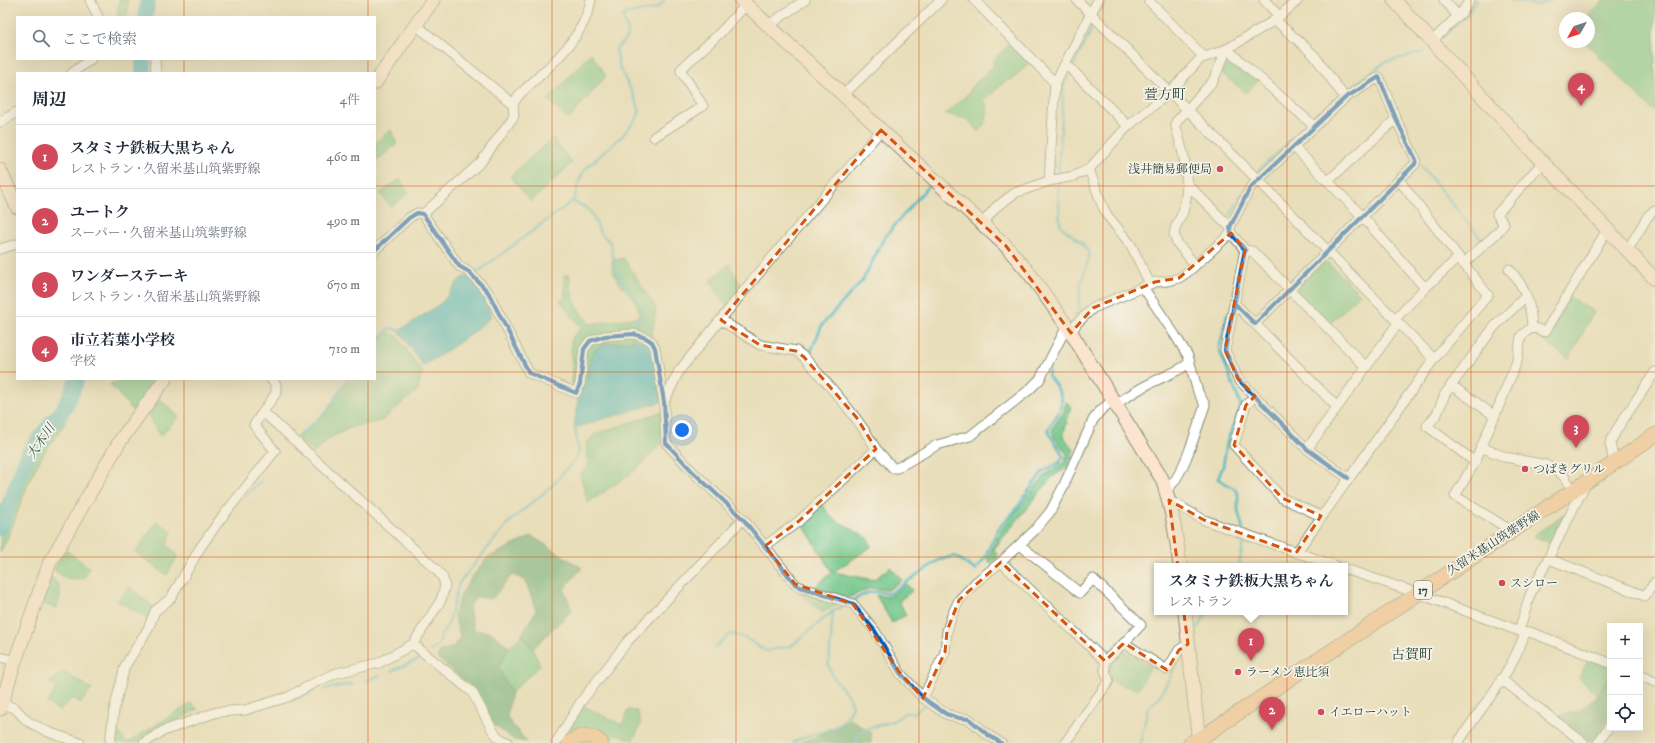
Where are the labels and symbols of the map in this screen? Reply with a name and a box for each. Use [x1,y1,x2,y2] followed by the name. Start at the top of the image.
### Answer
[1559,12,1595,48] north arrow
[1568,73,1594,106] pin: 4
[1144,86,1186,104] district label: 萱方町
[1128,162,1212,177] place label: 浅井簡易郵便局
[1215,164,1225,174] marker: 浅井簡易郵便局
[1563,415,1589,448] pin: 3
[23,419,60,462] water label: 大木川
[672,420,692,440] your location
[1533,462,1605,477] place label: つばきグリル
[1520,464,1530,474] marker: つばきグリル
[1444,508,1543,579] street label: 久留米基山筑紫野線
[1510,576,1558,591] place label: スシロー
[1497,578,1507,588] marker: スシロー
[1414,581,1432,599] road number: 17
[1238,628,1264,661] pin: 1
[1391,646,1433,664] district label: 古賀町
[1246,665,1329,680] place label: ラーメン恵比須
[1233,667,1243,677] marker: ラーメン恵比須
[1259,697,1285,730] pin: 2
[1329,705,1412,720] place label: イエローハット
[1316,707,1326,717] marker: イエローハット

